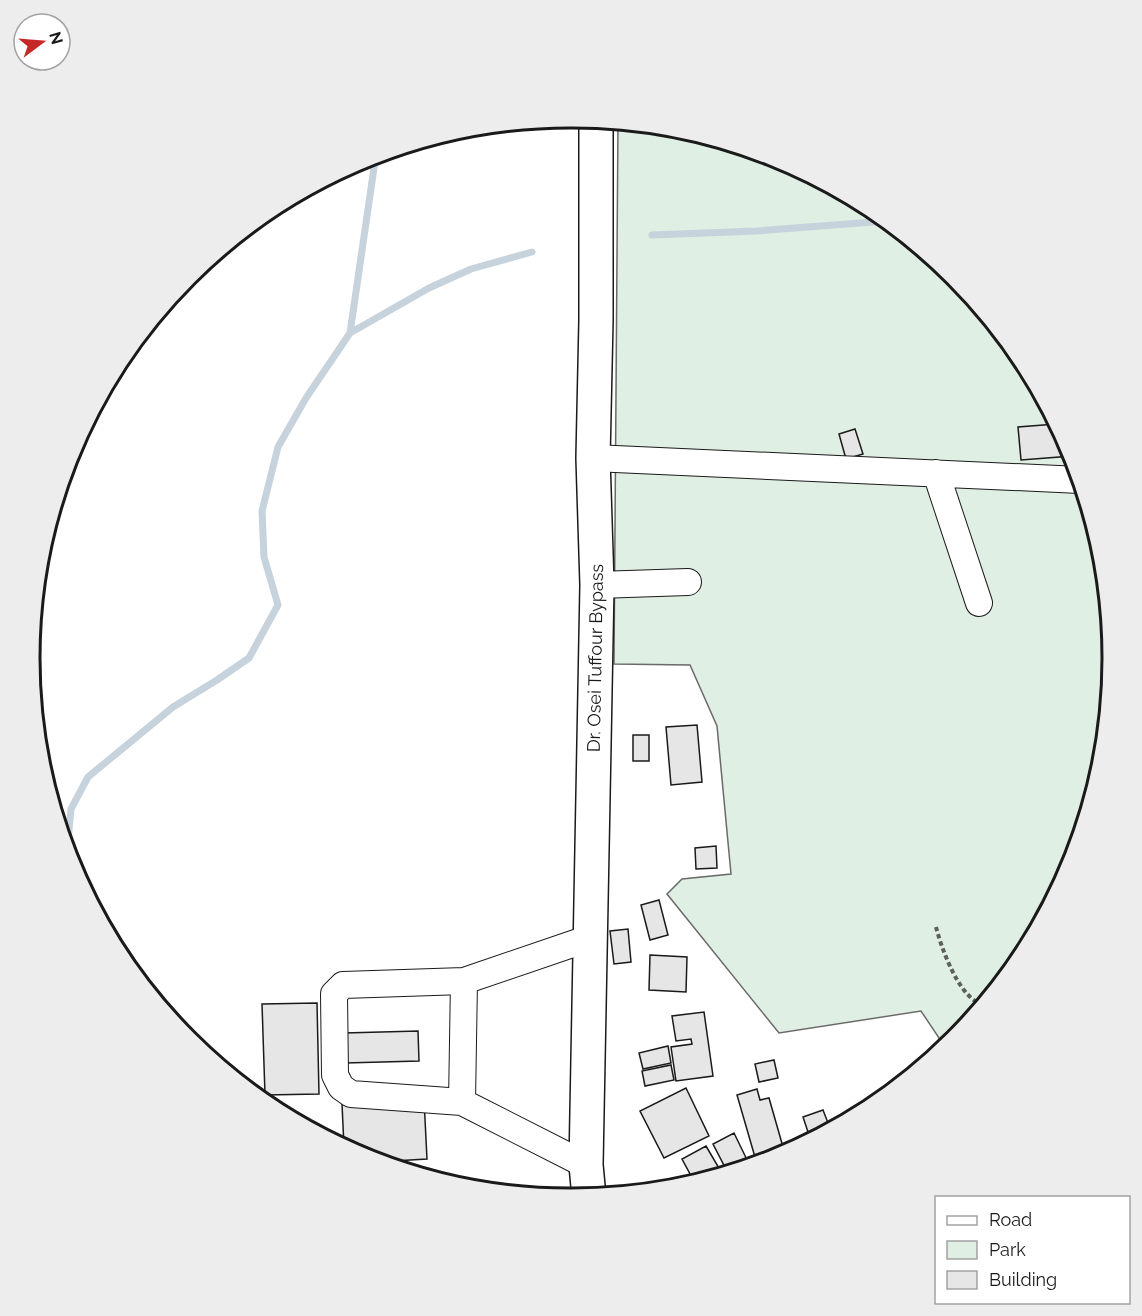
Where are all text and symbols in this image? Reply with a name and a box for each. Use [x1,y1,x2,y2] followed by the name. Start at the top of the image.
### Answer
[12,12,72,72] north arrow
[45,30,67,46] text: N
[583,563,607,752] street label: Dr. Osei Tuffour Bypass
[935,1196,1130,1304] legend
[989,1209,1032,1230] text: Road
[989,1239,1026,1260] text: Park
[989,1269,1057,1290] text: Building

